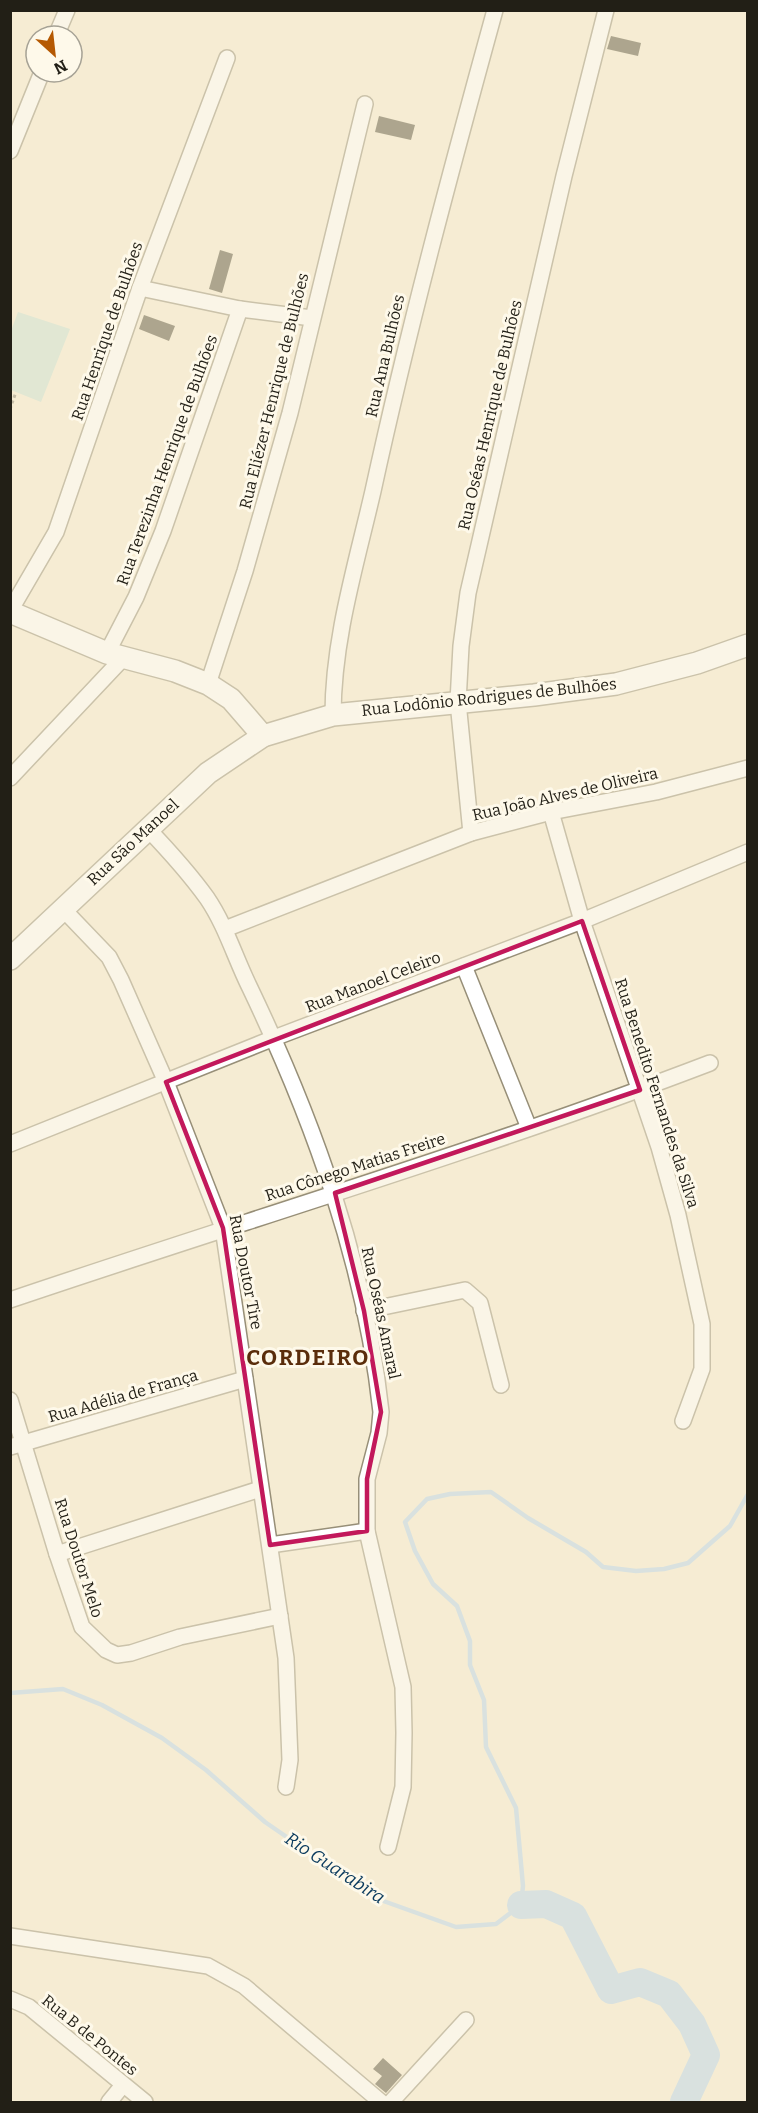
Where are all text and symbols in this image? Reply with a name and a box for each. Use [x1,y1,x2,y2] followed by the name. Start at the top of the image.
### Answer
[24,24,84,84] north arrow
[51,56,70,78] text: N
[67,239,147,423] street label: Rua Henrique de Bulhões
[235,271,313,511] street label: Rua Eliézer Henrique de Bulhões
[362,293,408,419] street label: Rua Ana Bulhões
[454,298,526,532] street label: Rua Oséas Henrique de Bulhões
[113,332,221,588] street label: Rua Terezinha Henrique de Bulhões
[360,674,618,720] street label: Rua Lodônio Rodrigues de Bulhões
[470,763,660,825] street label: Rua João Alves de Oliveira
[83,795,183,889] street label: Rua São Manoel
[303,947,443,1017] street label: Rua Manoel Celeiro
[611,976,703,1210] street label: Rua Benedito Fernandes da Silva
[263,1129,447,1205] street label: Rua Cônego Matias Freire
[226,1213,266,1331] street label: Rua Doutor Tire
[358,1245,404,1381] street label: Rua Oséas Amaral
[246,1344,370,1371] district label: CORDEIRO
[46,1365,200,1426] street label: Rua Adélia de França
[51,1496,107,1620] street label: Rua Doutor Melo
[281,1828,389,1908] water label: Rio Guarabira
[38,1991,142,2079] street label: Rua B de Pontes

